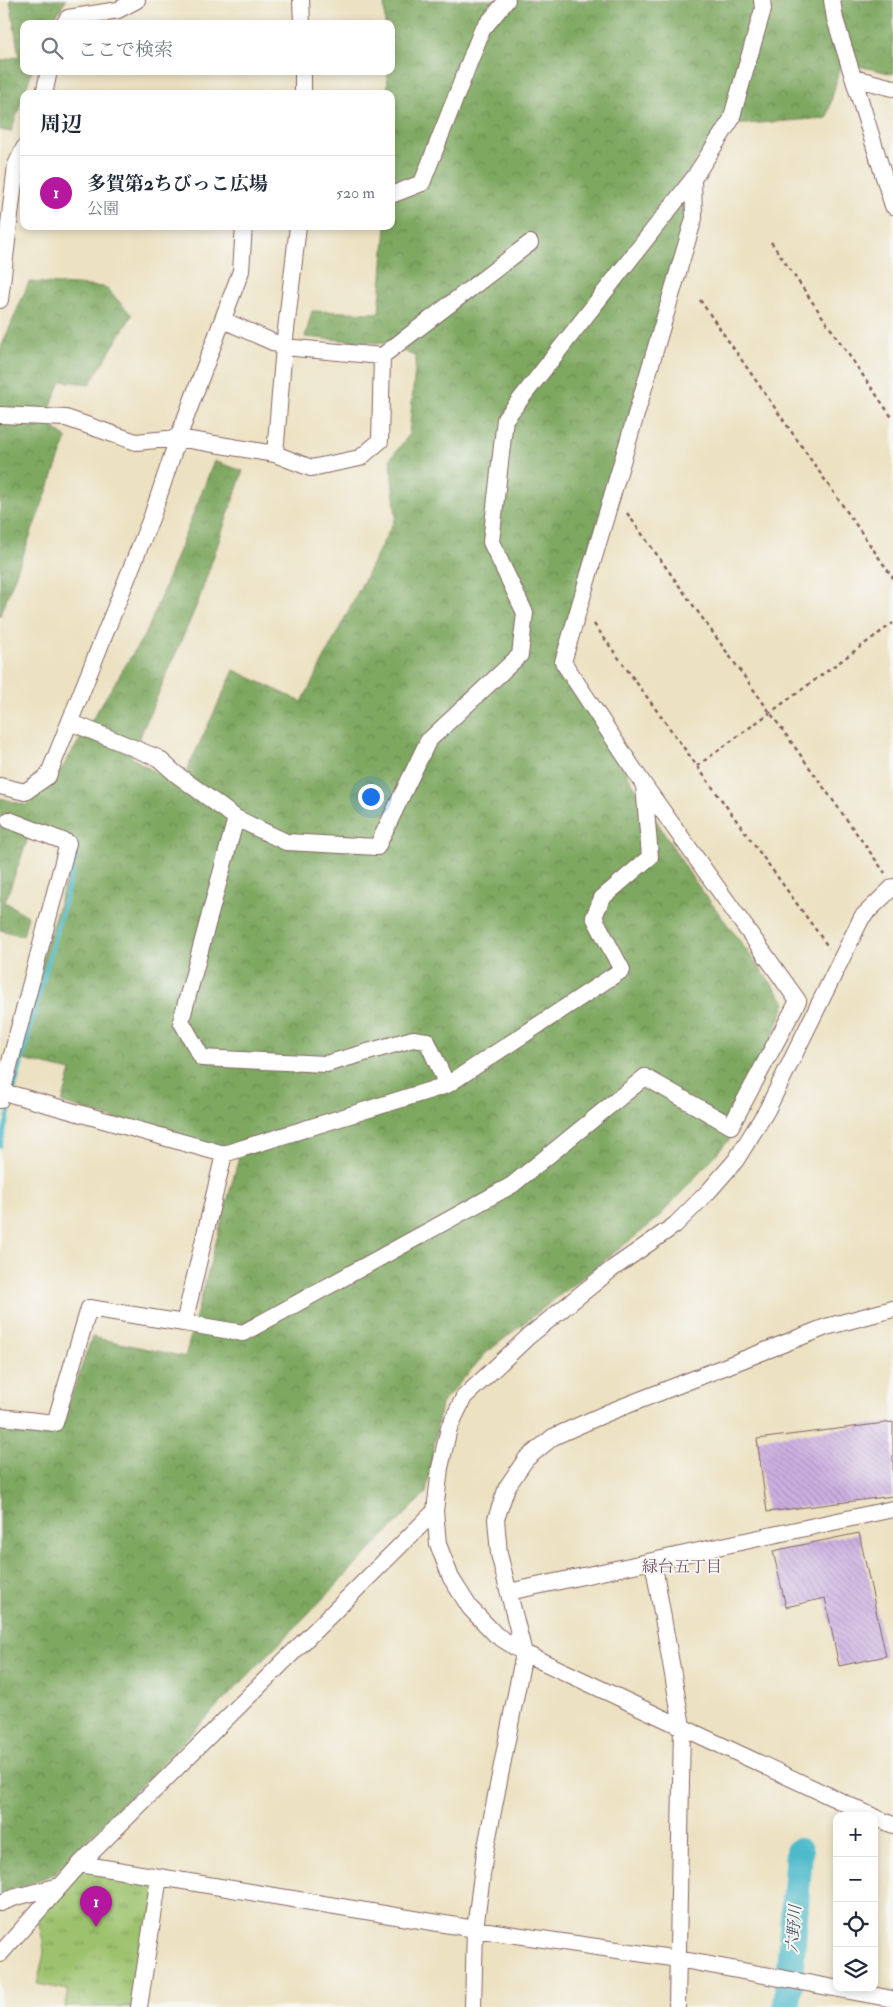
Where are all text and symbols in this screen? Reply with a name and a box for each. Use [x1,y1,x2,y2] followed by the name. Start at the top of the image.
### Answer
[20,20,395,75] search box
[38,34,66,62] icon: search
[78,38,173,62] text: ここで検索
[40,111,82,138] text: 周辺
[87,172,268,196] text: 多賀第2ちびっこ広場
[53,183,59,203] text: 1
[336,183,375,203] text: 520 m
[87,199,119,219] text: 公園
[358,784,384,810] your location
[642,1557,722,1577] district label: 緑台五丁目
[833,1812,878,1992] map controls
[833,1812,878,1857] button: +
[833,1857,878,1902] button: −
[80,1886,112,1927] pin: 1
[782,1902,806,1954] water label: 六野川
[833,1902,878,1947] button: locate
[833,1947,878,1992] button: layers

